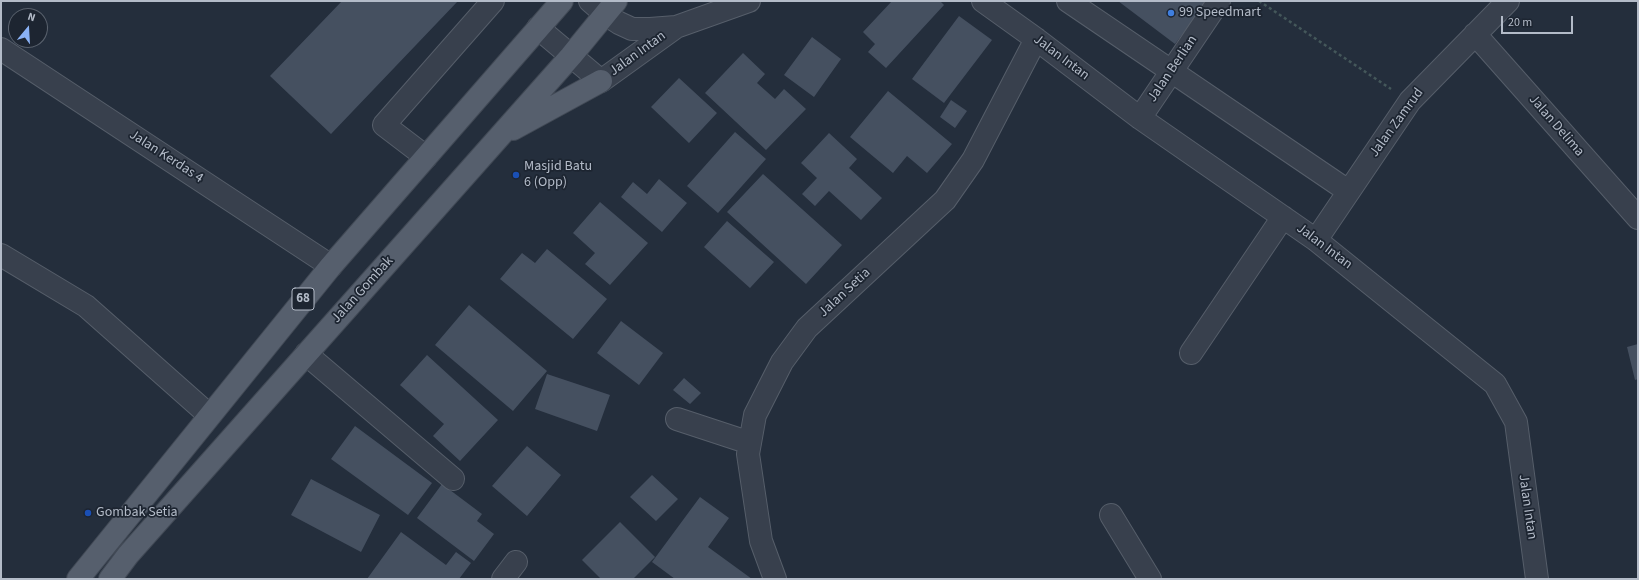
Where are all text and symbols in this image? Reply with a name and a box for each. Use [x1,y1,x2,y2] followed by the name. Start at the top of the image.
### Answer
[1179,5,1261,21] place label: 99 Speedmart
[8,8,48,48] north arrow
[1166,8,1176,18] marker: 99 Speedmart
[1503,8,1575,34] scale bar
[26,9,37,25] text: N
[1508,14,1532,31] text: 20 m
[607,28,669,80] street label: Jalan Intan
[1030,32,1092,84] street label: Jalan Intan
[1145,33,1201,105] street label: Jalan Berlian
[1366,85,1428,161] street label: Jalan Zamrud
[1525,92,1587,160] street label: Jalan Delima
[126,127,206,187] street label: Jalan Kerdas 4
[524,159,592,192] place label: Masjid Batu 6 (Opp)
[511,170,521,180] marker: Masjid Batu 6 (Opp)
[1293,221,1355,273] street label: Jalan Intan
[329,253,397,327] street label: Jalan Gombak
[816,265,874,321] street label: Jalan Setia
[292,288,314,310] road number: 68
[1514,473,1540,541] street label: Jalan Intan
[96,505,178,521] place label: Gombak Setia
[83,508,93,518] marker: Gombak Setia

